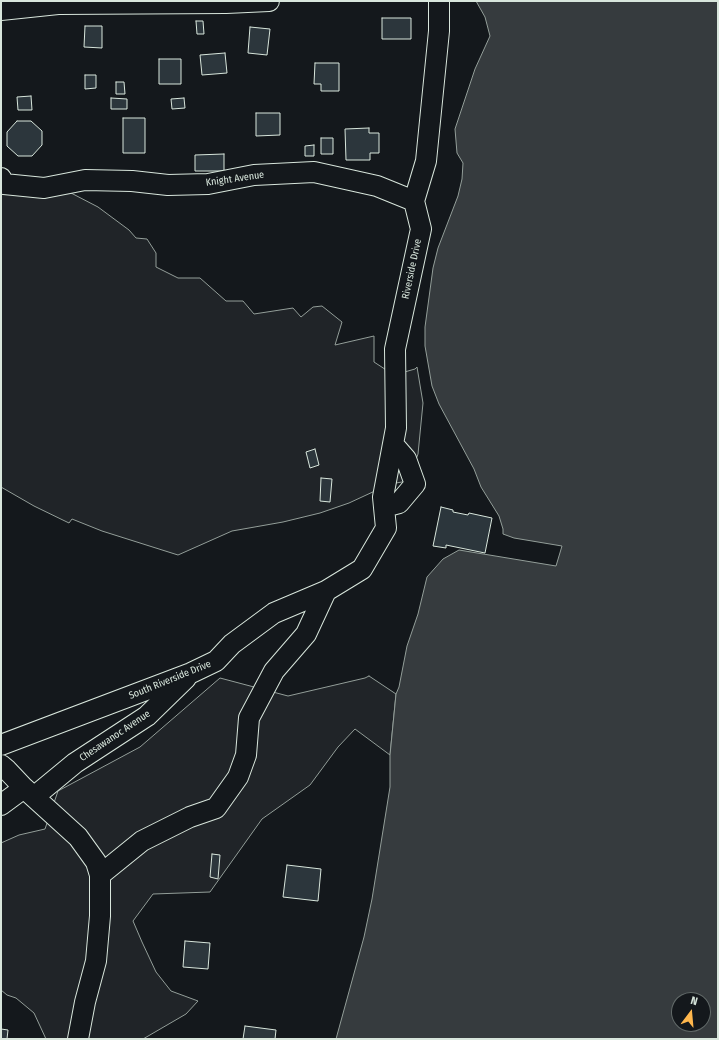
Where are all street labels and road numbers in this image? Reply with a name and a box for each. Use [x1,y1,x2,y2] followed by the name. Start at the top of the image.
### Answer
[205,169,265,189] street label: Knight Avenue
[400,238,424,300] street label: Riverside Drive
[127,658,213,702] street label: South Riverside Drive
[77,708,153,764] street label: Chesawanoc Avenue

